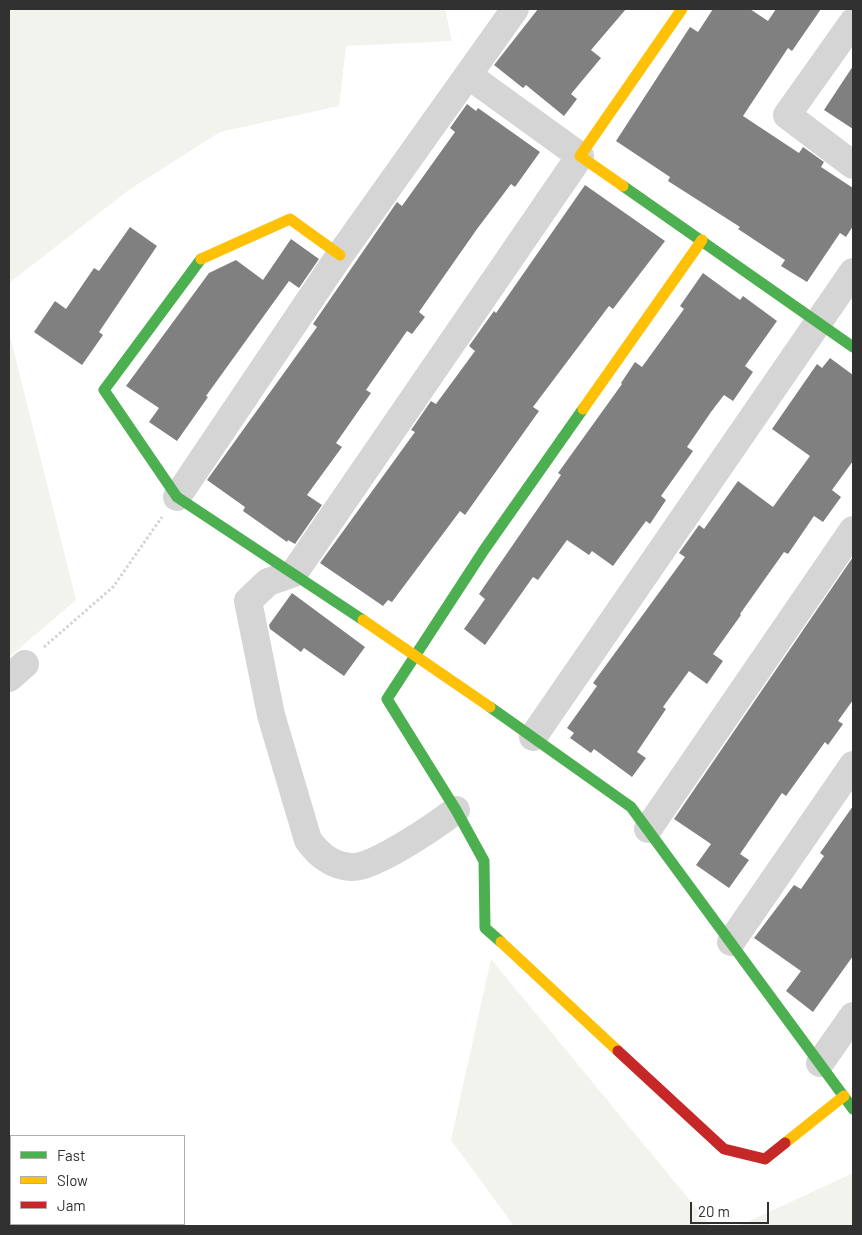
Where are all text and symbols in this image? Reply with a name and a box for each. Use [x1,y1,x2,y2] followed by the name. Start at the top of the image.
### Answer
[10,1135,185,1225] legend
[57,1146,85,1164] text: Fast
[57,1171,88,1189] text: Slow
[692,1192,771,1224] scale bar
[57,1196,86,1214] text: Jam
[698,1202,730,1220] text: 20 m

